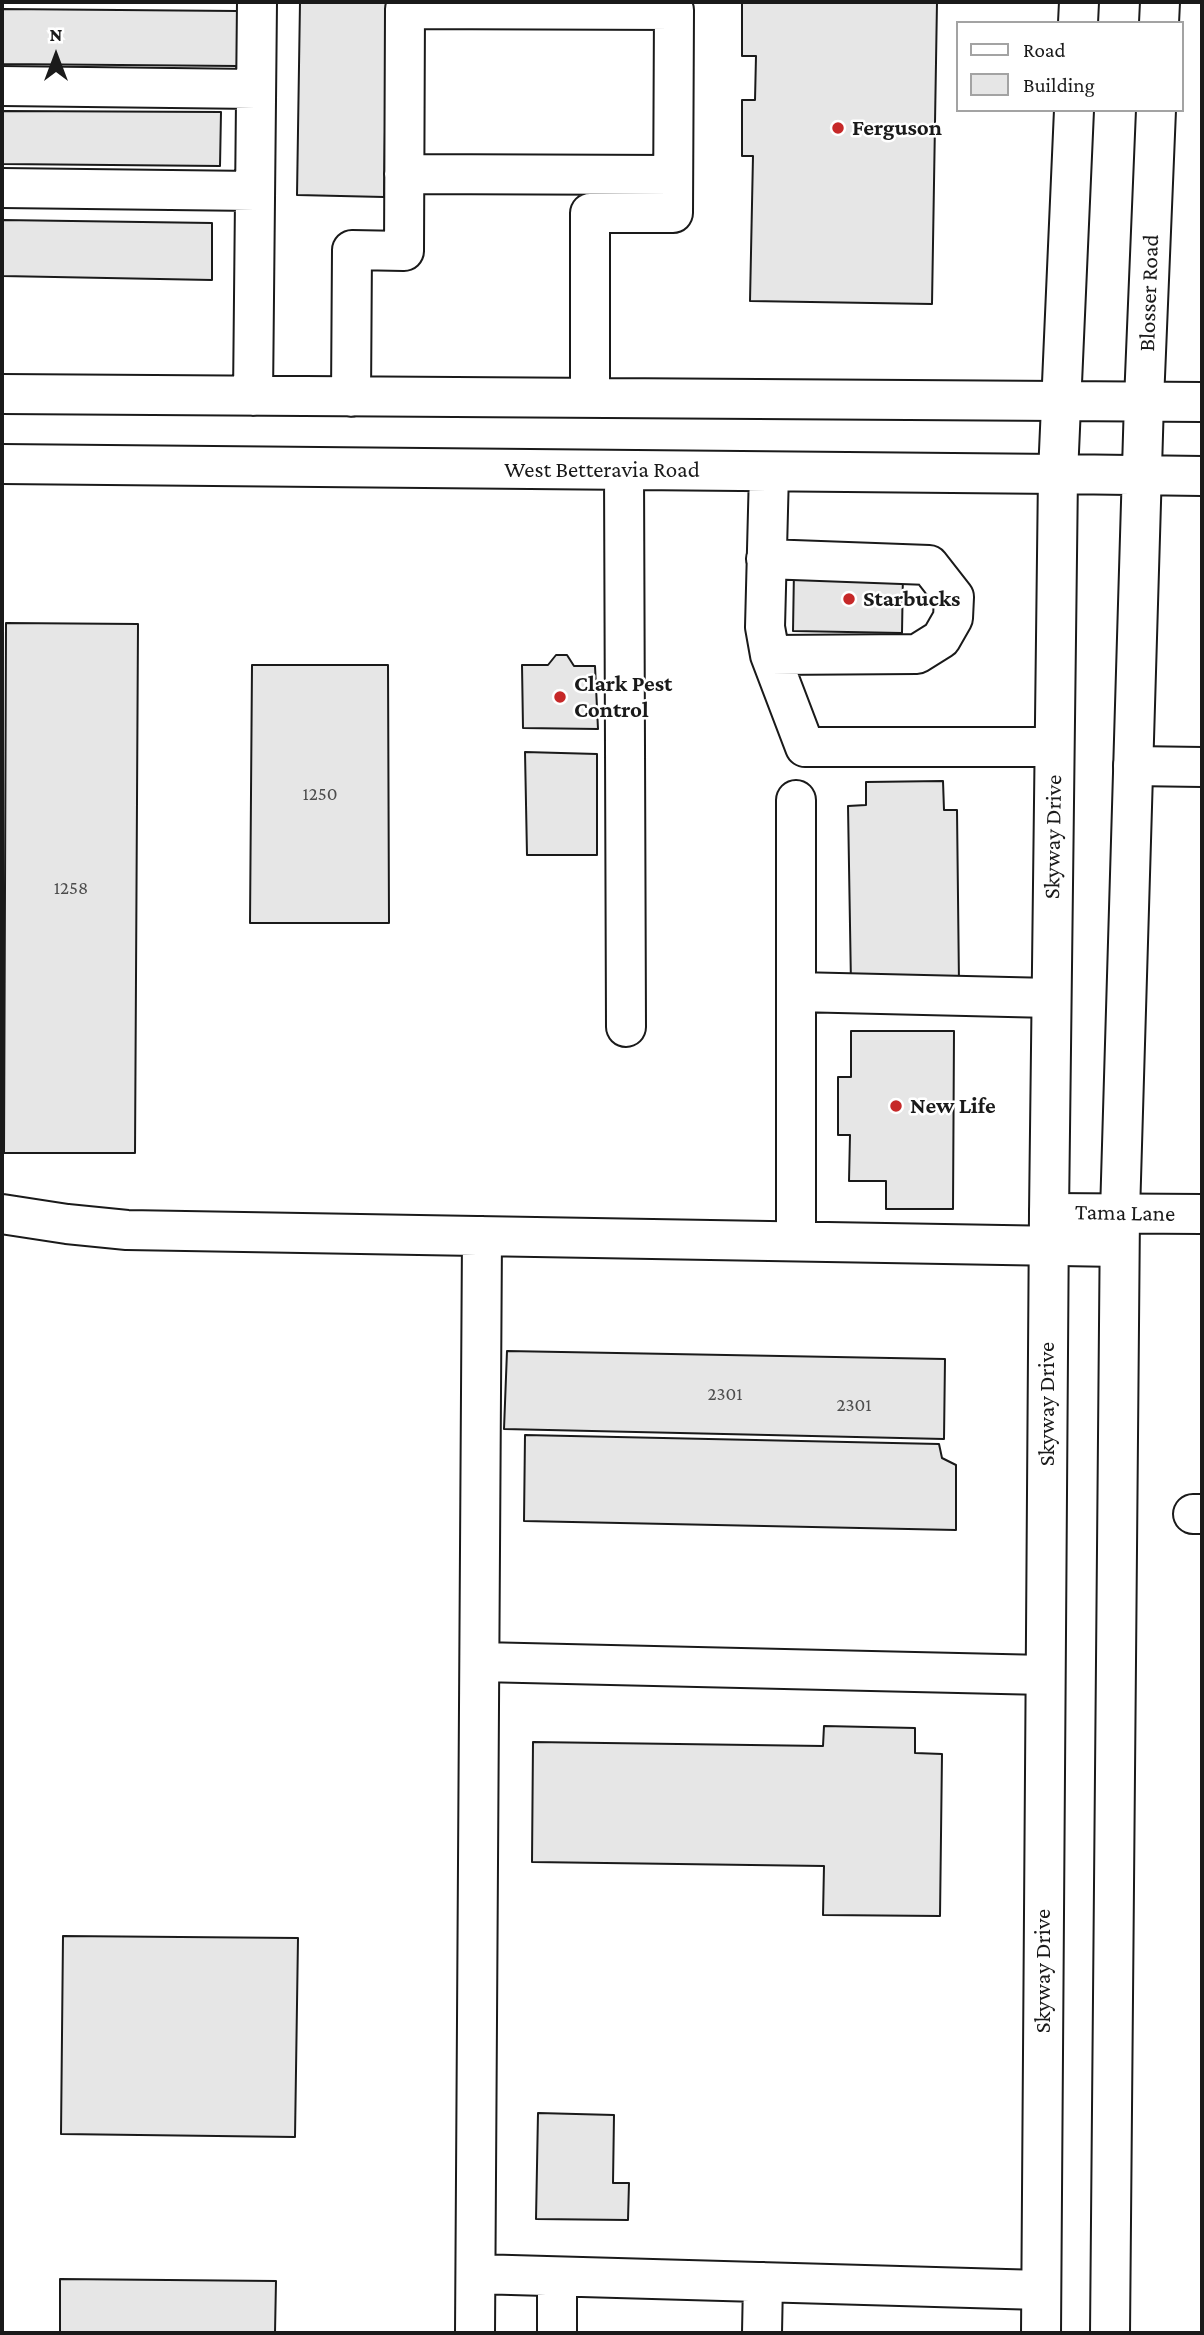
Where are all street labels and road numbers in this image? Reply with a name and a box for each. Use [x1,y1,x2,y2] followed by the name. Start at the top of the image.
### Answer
[1133,234,1165,352] street label: Blosser Road
[504,456,700,484] street label: West Betteravia Road
[1038,775,1068,899] street label: Skyway Drive
[1075,1198,1175,1228] street label: Tama Lane
[1033,1342,1061,1466] street label: Skyway Drive
[1029,1909,1057,2033] street label: Skyway Drive

